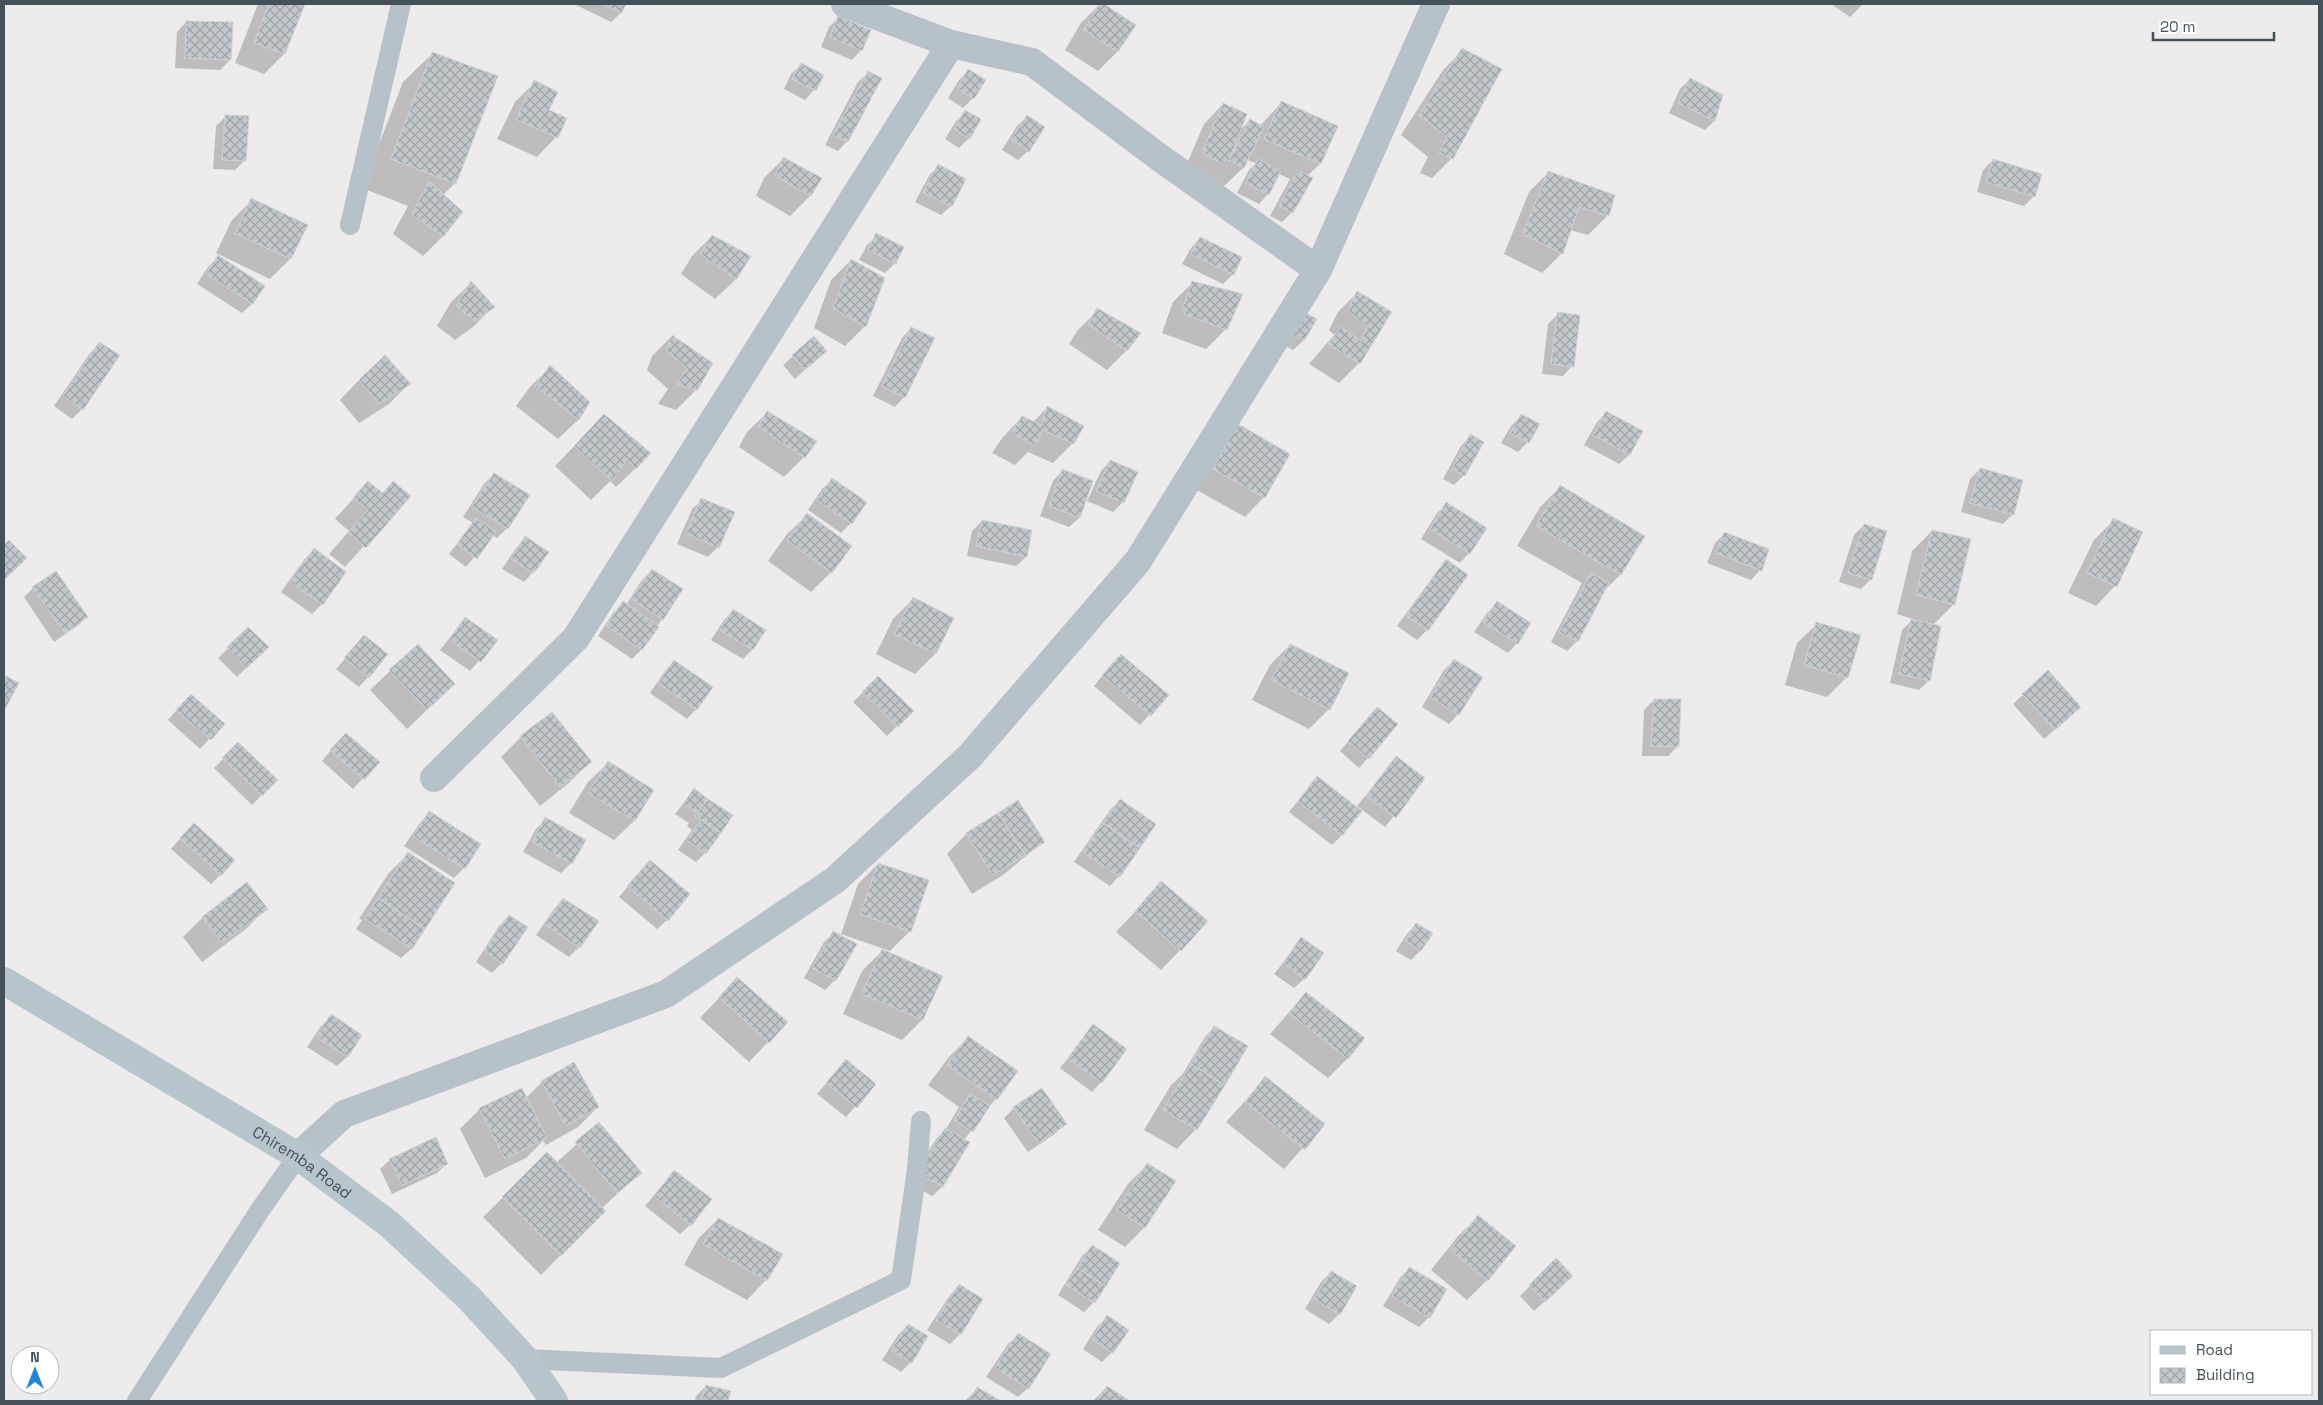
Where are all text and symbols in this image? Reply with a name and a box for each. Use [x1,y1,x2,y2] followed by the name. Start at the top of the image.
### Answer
[2153,10,2274,42] scale bar
[2160,17,2195,36] text: 20 m
[248,1121,356,1204] street label: Chiremba Road
[2150,1330,2313,1395] legend
[2196,1340,2233,1359] text: Road
[10,1345,60,1395] north arrow
[30,1348,40,1366] text: N
[2196,1365,2255,1384] text: Building

